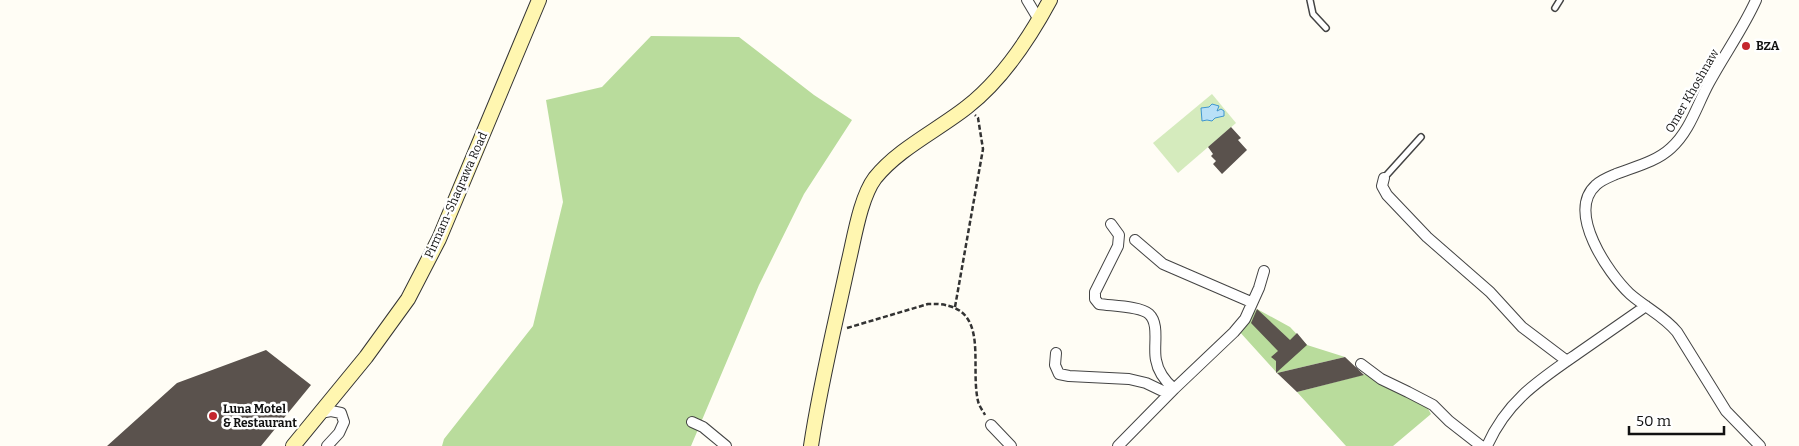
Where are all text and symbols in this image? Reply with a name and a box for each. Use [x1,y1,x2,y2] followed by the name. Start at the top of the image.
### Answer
[1756,39,1780,53] place label: BZA
[1740,40,1752,52] marker: BZA
[1662,46,1722,135] street label: Omer Khoshnaw
[422,130,490,260] street label: Pirmam-Shaqrawa Road
[223,402,297,430] place label: Luna Motel & Restaurant
[1629,404,1724,436] scale bar
[207,410,219,422] marker: Luna Motel & Restaurant
[1636,412,1672,430] text: 50 m

